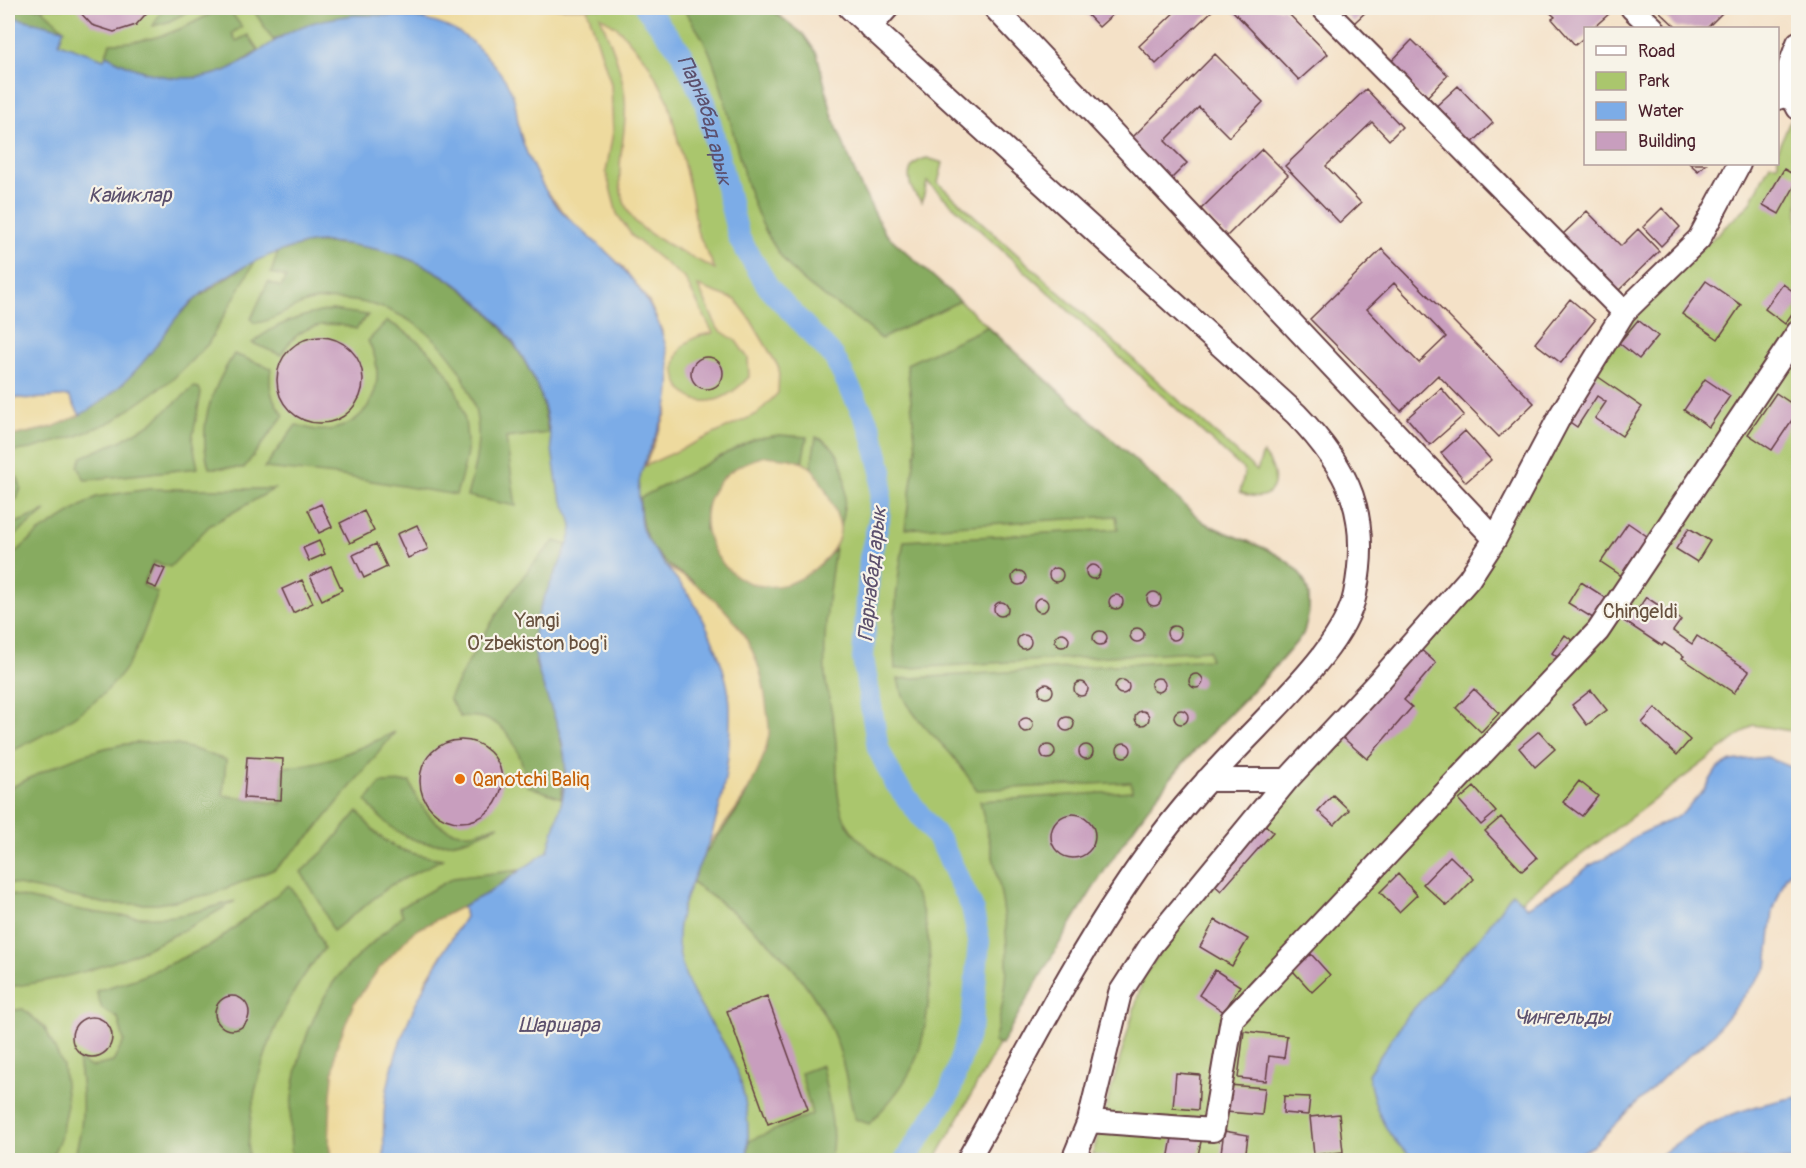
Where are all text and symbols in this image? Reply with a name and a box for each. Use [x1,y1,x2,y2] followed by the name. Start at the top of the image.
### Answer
[1584,27,1779,165] legend
[1638,40,1675,63] text: Road
[671,51,739,190] water label: Парнабад арык
[1638,70,1670,93] text: Park
[1638,100,1684,123] text: Water
[1638,130,1696,153] text: Building
[89,182,172,209] water label: Кайиклар
[852,503,893,643] water label: Парнабад арык
[1603,599,1677,624] park label: Chingeldi
[467,608,607,656] park label: Yangi O'zbekiston bog'i
[472,767,590,792] place label: Qanotchi Baliq
[453,772,467,786] marker: Qanotchi Baliq
[1514,1004,1612,1031] water label: Чингельды
[518,1012,601,1039] water label: Шаршара

